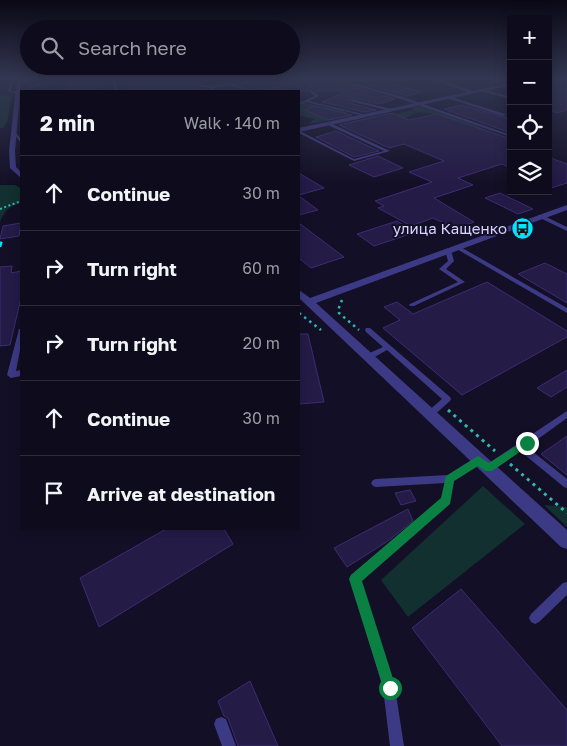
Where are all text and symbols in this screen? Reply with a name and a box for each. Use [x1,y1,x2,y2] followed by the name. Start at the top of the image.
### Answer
[507,15,552,195] map controls
[507,15,552,60] button: +
[20,20,300,75] search box
[38,34,66,62] icon: search
[78,36,187,59] text: Search here
[507,60,552,105] button: −
[507,105,552,150] button: locate
[40,110,95,136] text: 2 min
[184,113,280,133] text: Walk · 140 m
[507,150,552,195] button: layers
[40,179,68,207] icon: ahead
[87,182,170,205] text: Continue
[243,183,280,203] text: 30 m
[511,217,535,241] bus stop icon: улица Кащенко
[393,219,507,237] place label: улица Кащенко
[40,254,68,282] icon: right
[87,257,177,280] text: Turn right
[242,258,280,278] text: 60 m
[40,329,68,357] icon: right
[87,332,177,355] text: Turn right
[243,333,280,353] text: 20 m
[40,404,68,432] icon: ahead
[87,407,170,430] text: Continue
[243,408,280,428] text: 30 m
[516,432,539,455] route end
[40,479,68,507] icon: arrive
[87,482,275,505] text: Arrive at destination
[379,677,402,700] route start

